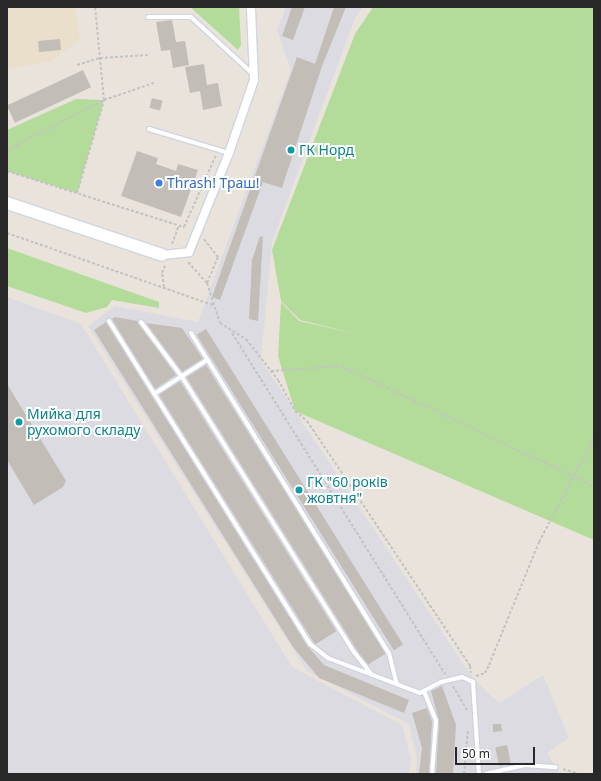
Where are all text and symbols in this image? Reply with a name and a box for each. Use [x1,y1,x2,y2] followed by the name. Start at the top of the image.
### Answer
[299,142,354,158] place label: ГК Норд
[286,145,296,155] marker: ГК Норд
[167,175,259,191] place label: Thrash! Траш!
[154,178,164,188] marker: Thrash! Траш!
[27,406,140,438] place label: Мийка для рухомого складу
[14,417,24,427] marker: Мийка для рухомого складу
[307,474,388,506] place label: ГК "60 років жовтня"
[294,485,304,495] marker: ГК "60 років жовтня"
[457,739,537,765] scale bar
[462,745,490,762] text: 50 m

